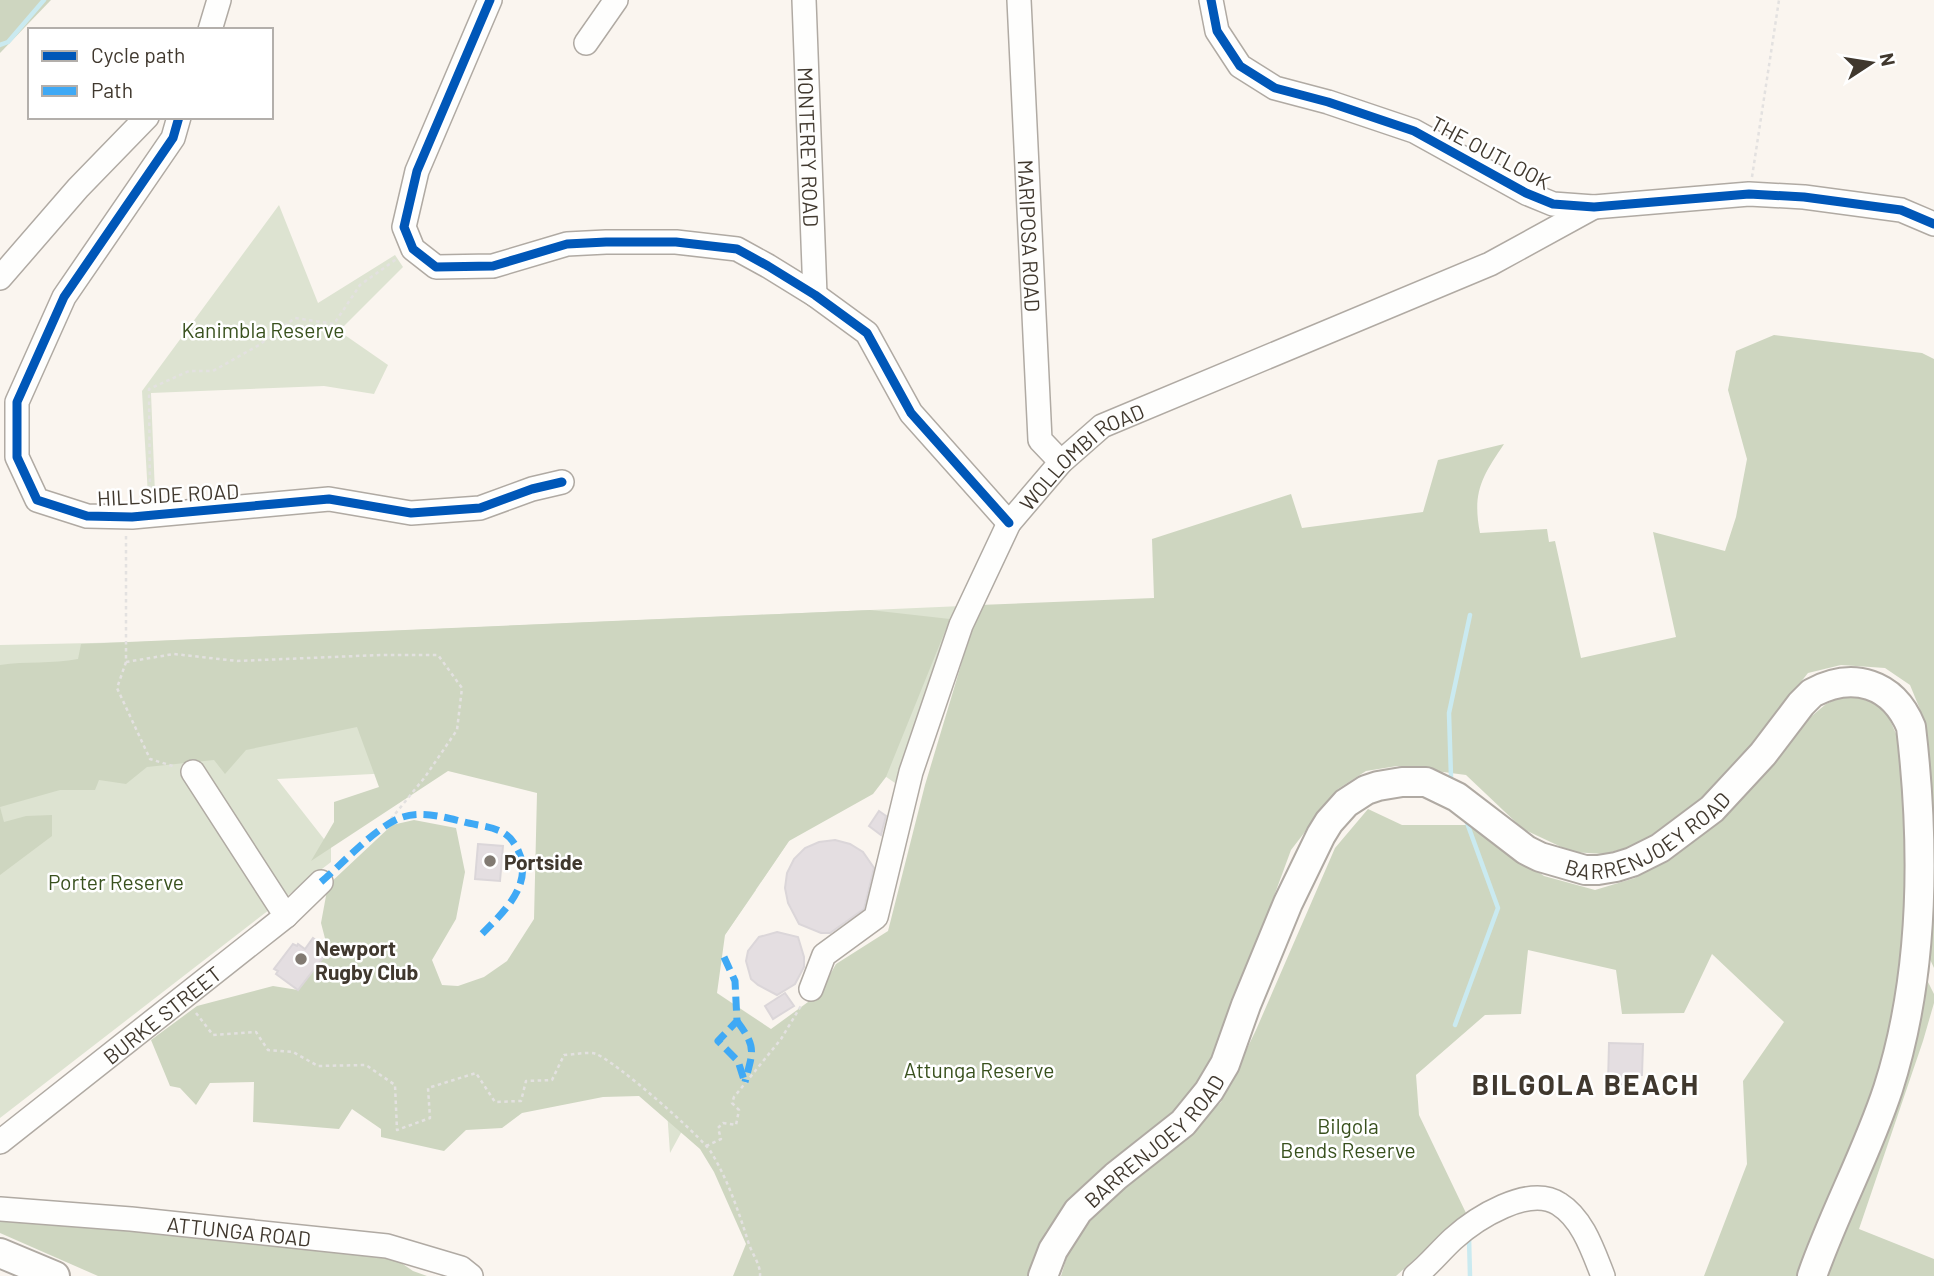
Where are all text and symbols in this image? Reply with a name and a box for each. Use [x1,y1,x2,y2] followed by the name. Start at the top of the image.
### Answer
[28,28,273,119] legend
[1836,28,1906,98] north arrow
[91,42,185,67] text: Cycle path
[1876,51,1901,68] text: N
[794,66,825,227] street label: MONTEREY ROAD
[91,77,133,102] text: Path
[1427,110,1555,194] street label: THE OUTLOOK
[1014,159,1046,312] street label: MARIPOSA ROAD
[182,317,344,342] park label: Kanimbla Reserve
[1013,398,1147,515] street label: WOLLOMBI ROAD
[96,478,240,510] street label: HILLSIDE ROAD
[1563,786,1734,884] street label: BARRENJOEY ROAD
[504,849,583,874] place label: Portside
[482,853,498,869] marker: Portside
[48,869,184,894] park label: Porter Reserve
[315,935,419,984] place label: Newport Rugby Club
[293,951,309,967] marker: Newport Rugby Club
[98,960,226,1069] street label: BURKE STREET
[904,1057,1054,1082] park label: Attunga Reserve
[1472,1067,1700,1101] district label: BILGOLA BEACH
[1078,1070,1229,1212] street label: BARRENJOEY ROAD
[1280,1113,1416,1162] park label: Bilgola Bends Reserve
[166,1210,312,1250] street label: ATTUNGA ROAD

